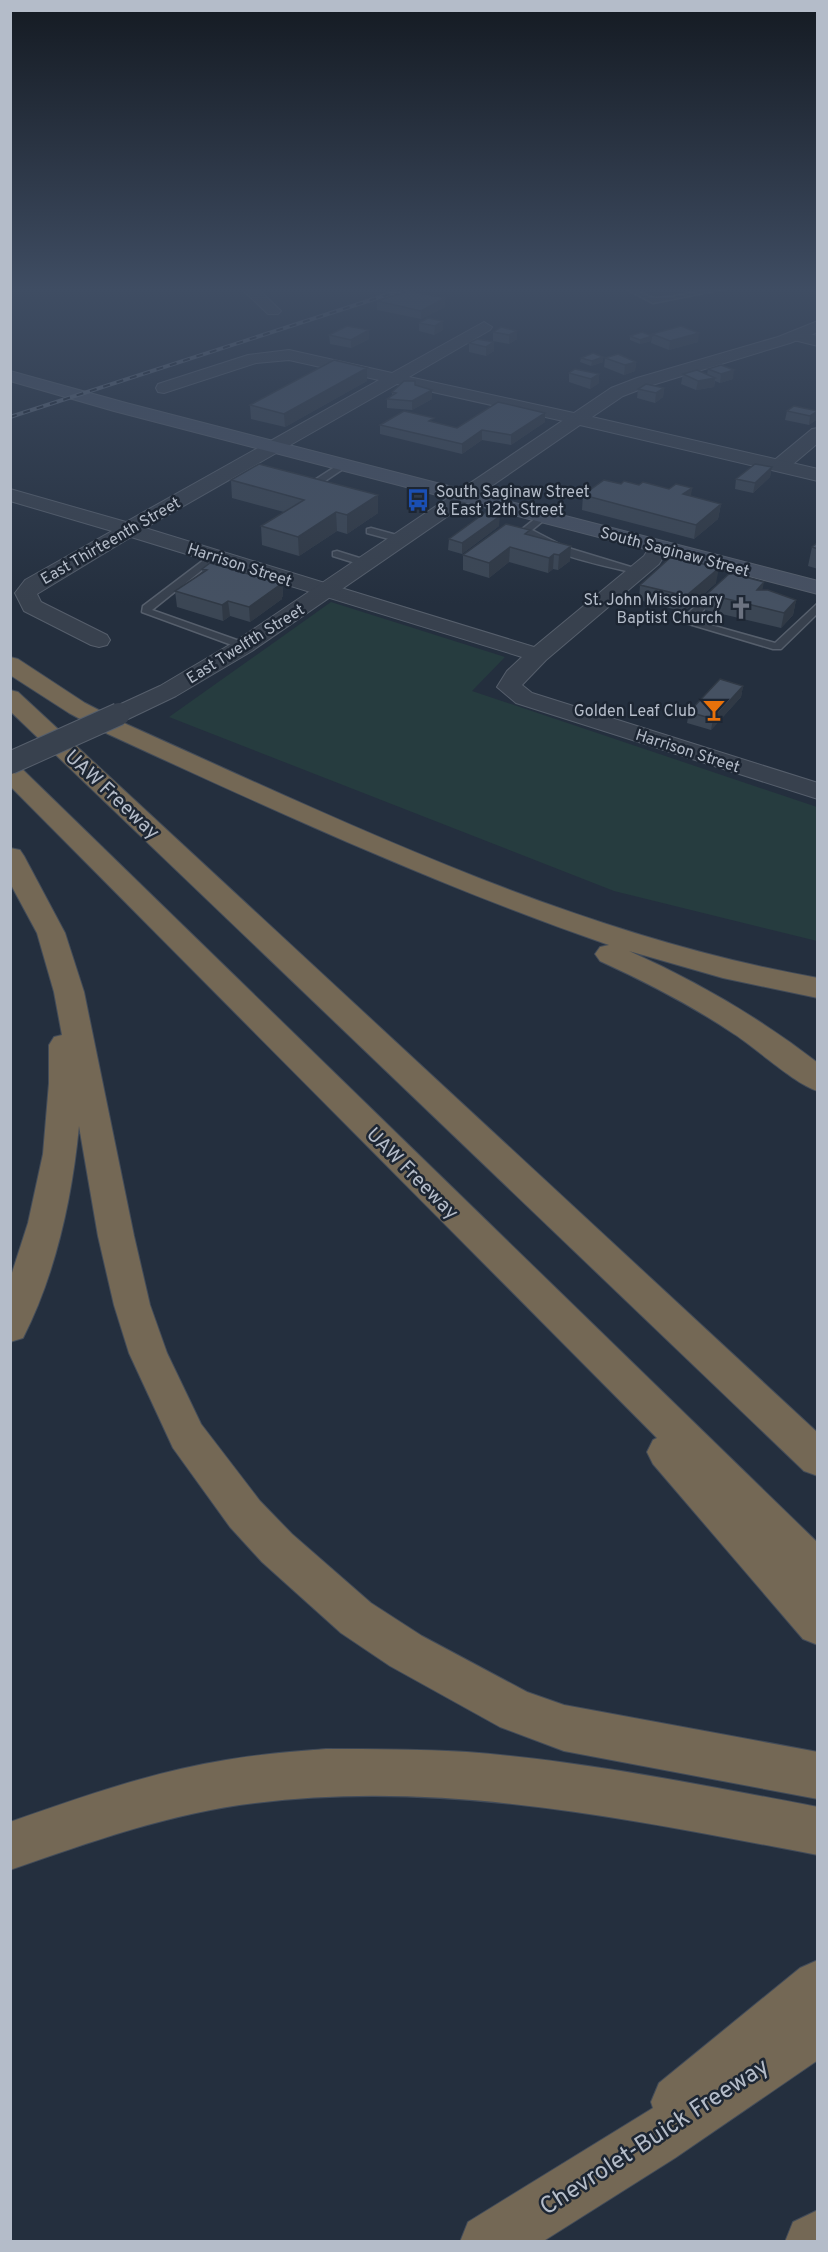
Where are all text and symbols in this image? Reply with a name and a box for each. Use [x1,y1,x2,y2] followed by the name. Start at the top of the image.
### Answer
[436,483,590,521] place label: South Saginaw Street & East 12th Street
[405,487,431,513] bus stop icon: South Saginaw Street & East 12th Street
[38,494,184,590] street label: East Thirteenth Street
[598,523,751,582] street label: South Saginaw Street
[185,540,294,592] street label: Harrison Street
[583,591,723,629] place label: St. John Missionary Baptist Church
[728,595,754,621] church icon: St. John Missionary Baptist Church
[183,600,309,689] street label: East Twelfth Street
[701,697,727,723] bar icon: Golden Leaf Club
[574,702,696,722] place label: Golden Leaf Club
[633,726,742,778] street label: Harrison Street
[59,745,165,846] street label: UAW Freeway
[360,1123,463,1226] street label: UAW Freeway
[535,2052,775,2223] street label: Chevrolet-Buick Freeway

